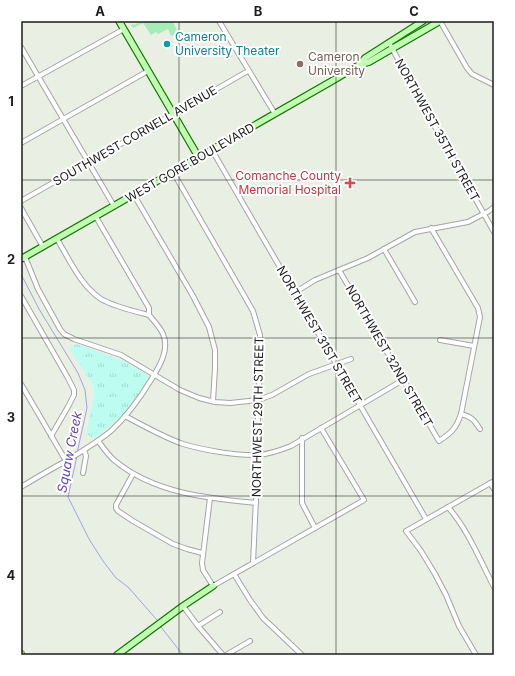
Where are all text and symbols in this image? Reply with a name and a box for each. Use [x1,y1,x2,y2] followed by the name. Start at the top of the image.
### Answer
[95,3,105,19] text: A
[254,3,263,19] text: B
[409,3,419,19] text: C
[175,29,280,58] place label: Cameron University Theater
[162,39,172,49] marker: Cameron University Theater
[308,49,365,78] place label: Cameron University
[392,56,483,204] street label: NORTHWEST 35TH STREET
[295,59,305,69] marker: Cameron University
[50,82,220,189] street label: SOUTHWEST CORNELL AVENUE
[8,93,14,109] text: 1
[123,119,257,206] street label: WEST GORE BOULEVARD
[235,168,341,197] place label: Comanche County Memorial Hospital
[344,177,356,189] marker: Comanche County Memorial Hospital
[7,251,15,267] text: 2
[274,263,365,407] street label: NORTHWEST 31ST STREET
[343,282,436,430] street label: NORTHWEST 32ND STREET
[249,336,266,497] street label: NORTHWEST 29TH STREET
[7,409,15,425] text: 3
[53,409,85,494] water label: Squaw Creek
[7,567,16,583] text: 4

